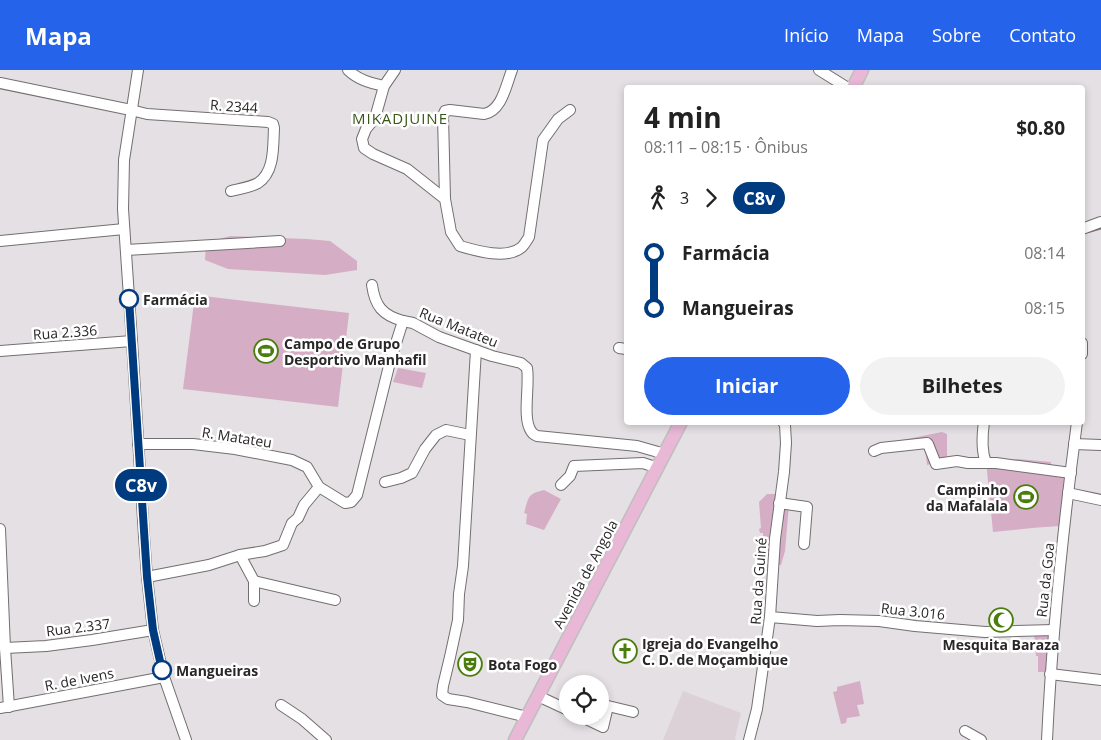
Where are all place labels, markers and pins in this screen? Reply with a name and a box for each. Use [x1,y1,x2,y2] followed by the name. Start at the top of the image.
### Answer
[119,289,139,309] marker: Farmácia
[143,290,208,309] place label: Farmácia
[284,334,427,369] place label: Campo de Grupo Desportivo Manhafil
[253,338,279,364] sports icon: Campo de Grupo Desportivo Manhafil
[926,480,1008,515] place label: Campinho da Mafalala
[1013,484,1039,510] sports icon: Campinho da Mafalala
[988,607,1014,633] mosque icon: Mesquita Baraza
[642,634,788,669] place label: Igreja do Evangelho C. D. de Moçambique
[943,635,1059,654] place label: Mesquita Baraza
[612,638,638,664] church icon: Igreja do Evangelho C. D. de Moçambique
[457,651,483,677] theatre icon: Bota Fogo
[488,655,558,674] place label: Bota Fogo
[152,660,172,680] marker: Mangueiras
[176,661,258,680] place label: Mangueiras

